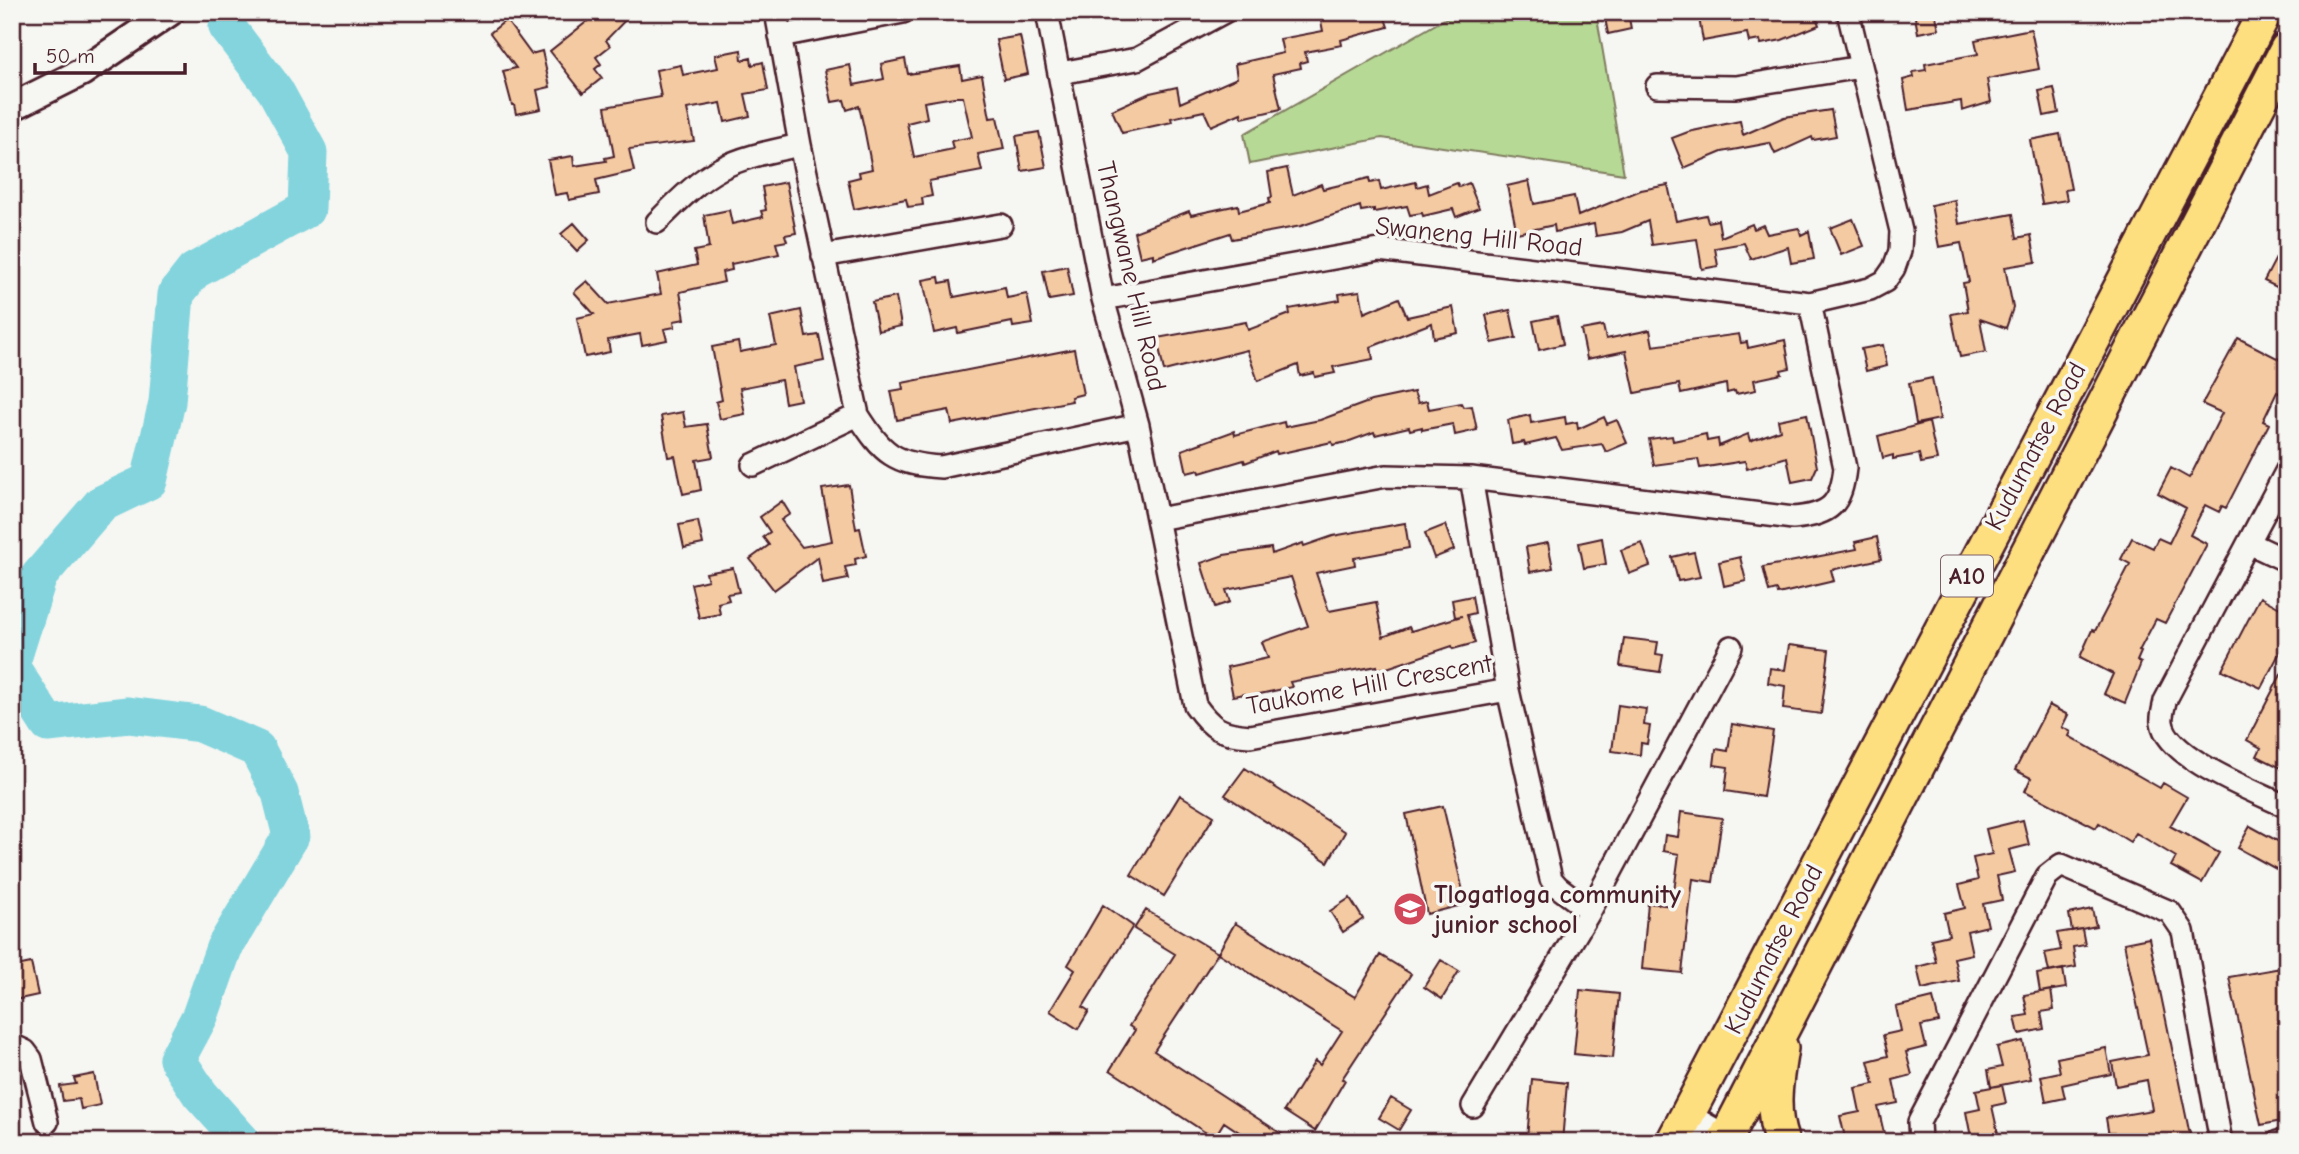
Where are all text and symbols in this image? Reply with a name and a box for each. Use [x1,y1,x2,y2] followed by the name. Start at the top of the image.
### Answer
[35,32,186,76] scale bar
[46,44,95,68] text: 50 m
[1090,159,1172,394] street label: Thangwane Hill Road
[1374,211,1584,263] street label: Swaneng Hill Road
[1979,357,2093,536] street label: Kudumatse Road
[1941,556,1993,596] road number: A10
[1244,648,1496,721] street label: Taukome Hill Crescent
[1718,860,1829,1039] street label: Kudumatse Road
[1431,880,1681,940] place label: Tlogatloga community junior school
[1391,890,1429,928] school or university icon: Tlogatloga community junior school

